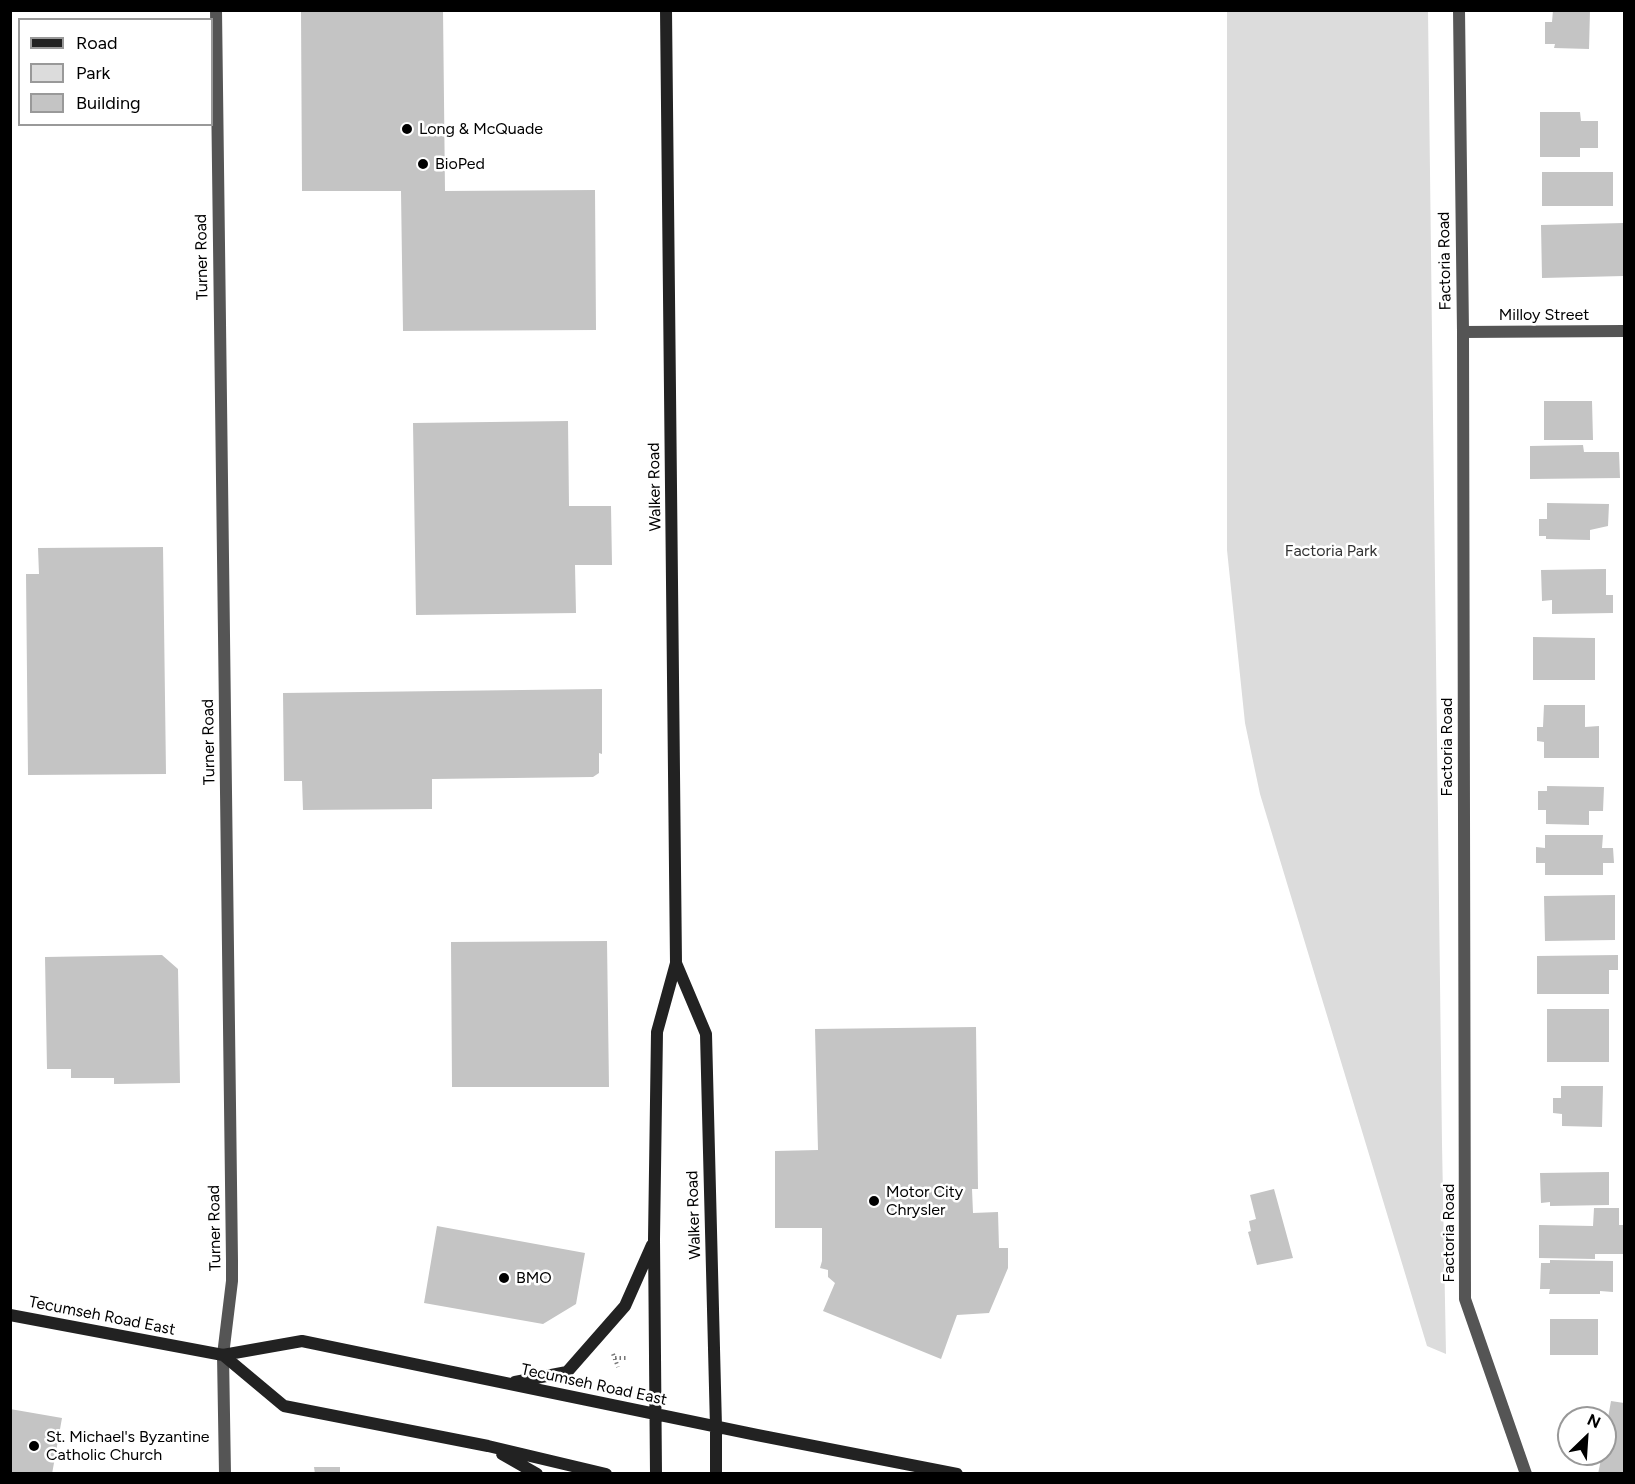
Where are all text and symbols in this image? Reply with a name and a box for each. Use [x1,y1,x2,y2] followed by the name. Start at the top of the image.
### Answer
[18,18,213,126] legend
[76,32,117,54] text: Road
[76,62,110,84] text: Park
[76,92,141,114] text: Building
[419,119,543,139] place label: Long & McQuade
[400,122,414,136] marker: Long & McQuade
[435,154,485,174] place label: BioPed
[416,157,430,171] marker: BioPed
[1435,211,1455,311] street label: Factoria Road
[192,214,212,300] street label: Turner Road
[1499,305,1589,325] street label: Milloy Street
[645,442,665,532] street label: Walker Road
[1285,541,1377,561] park label: Factoria Park
[1437,698,1457,796] street label: Factoria Road
[199,699,219,785] street label: Turner Road
[683,1170,705,1260] street label: Walker Road
[886,1182,963,1220] place label: Motor City Chrysler
[1439,1184,1459,1282] street label: Factoria Road
[205,1185,225,1271] street label: Turner Road
[867,1194,881,1208] marker: Motor City Chrysler
[516,1268,552,1288] place label: BMO
[497,1271,511,1285] marker: BMO
[27,1292,177,1340] street label: Tecumseh Road East
[519,1360,669,1410] street label: Tecumseh Road East
[1557,1406,1617,1466] north arrow
[1584,1410,1604,1432] text: N
[46,1427,210,1465] place label: St. Michael's Byzantine Catholic Church
[27,1439,41,1453] marker: St. Michael's Byzantine Catholic Church

